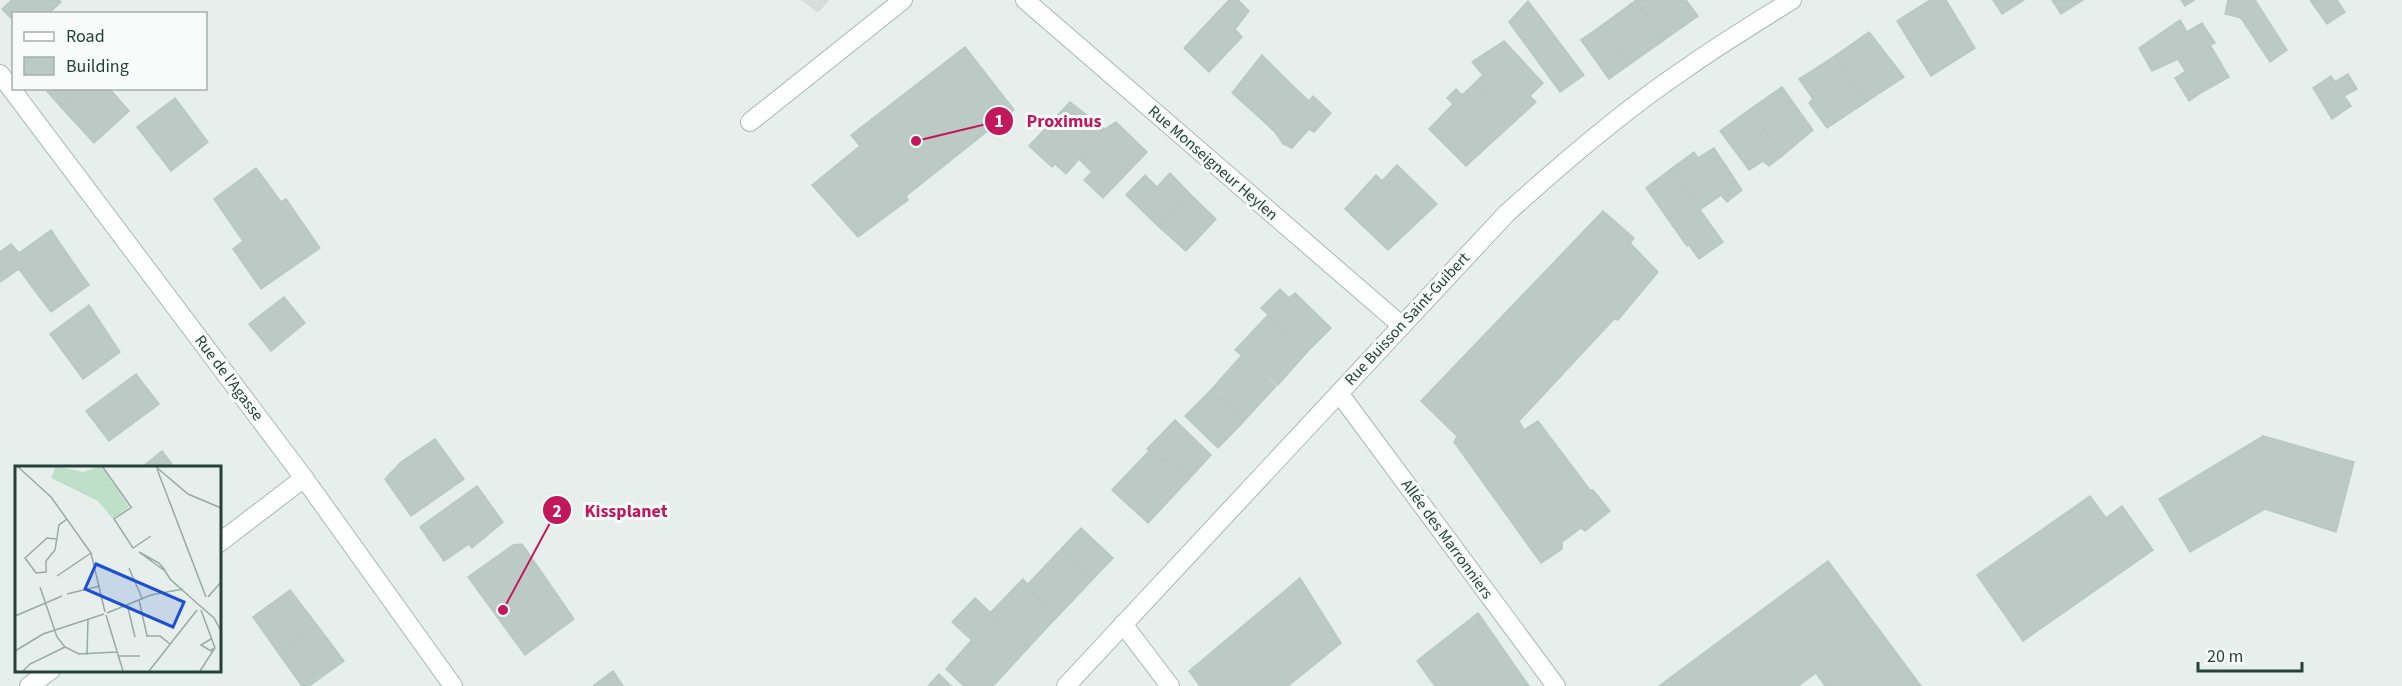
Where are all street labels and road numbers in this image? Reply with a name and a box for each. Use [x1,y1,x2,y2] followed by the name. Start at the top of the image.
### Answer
[1143,100,1283,226] street label: Rue Monseigneur Heylen
[1339,247,1475,390] street label: Rue Buisson Saint-Guibert
[190,331,269,425] street label: Rue de l'Agasse
[1396,474,1498,604] street label: Allée des Marronniers

